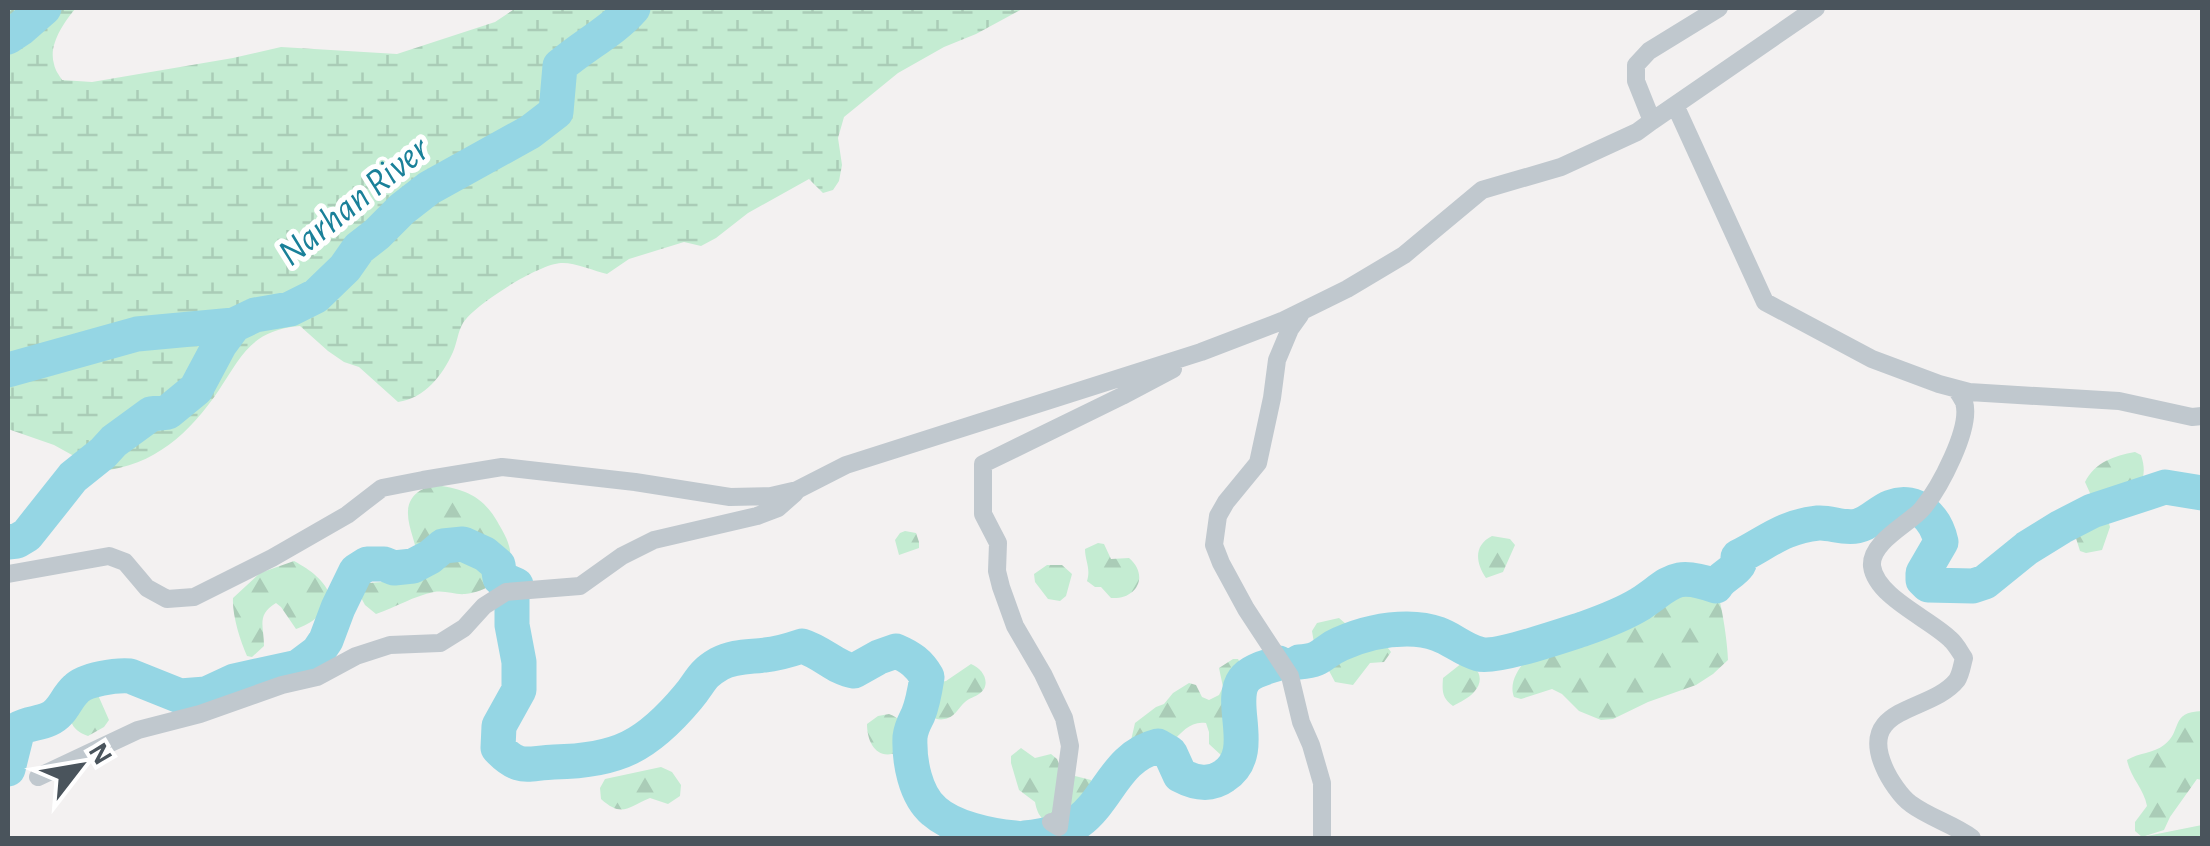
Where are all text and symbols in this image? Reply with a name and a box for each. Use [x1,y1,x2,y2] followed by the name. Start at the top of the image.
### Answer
[272,129,438,274] water label: Narhan River
[30,716,130,816] north arrow
[83,739,117,770] text: N

